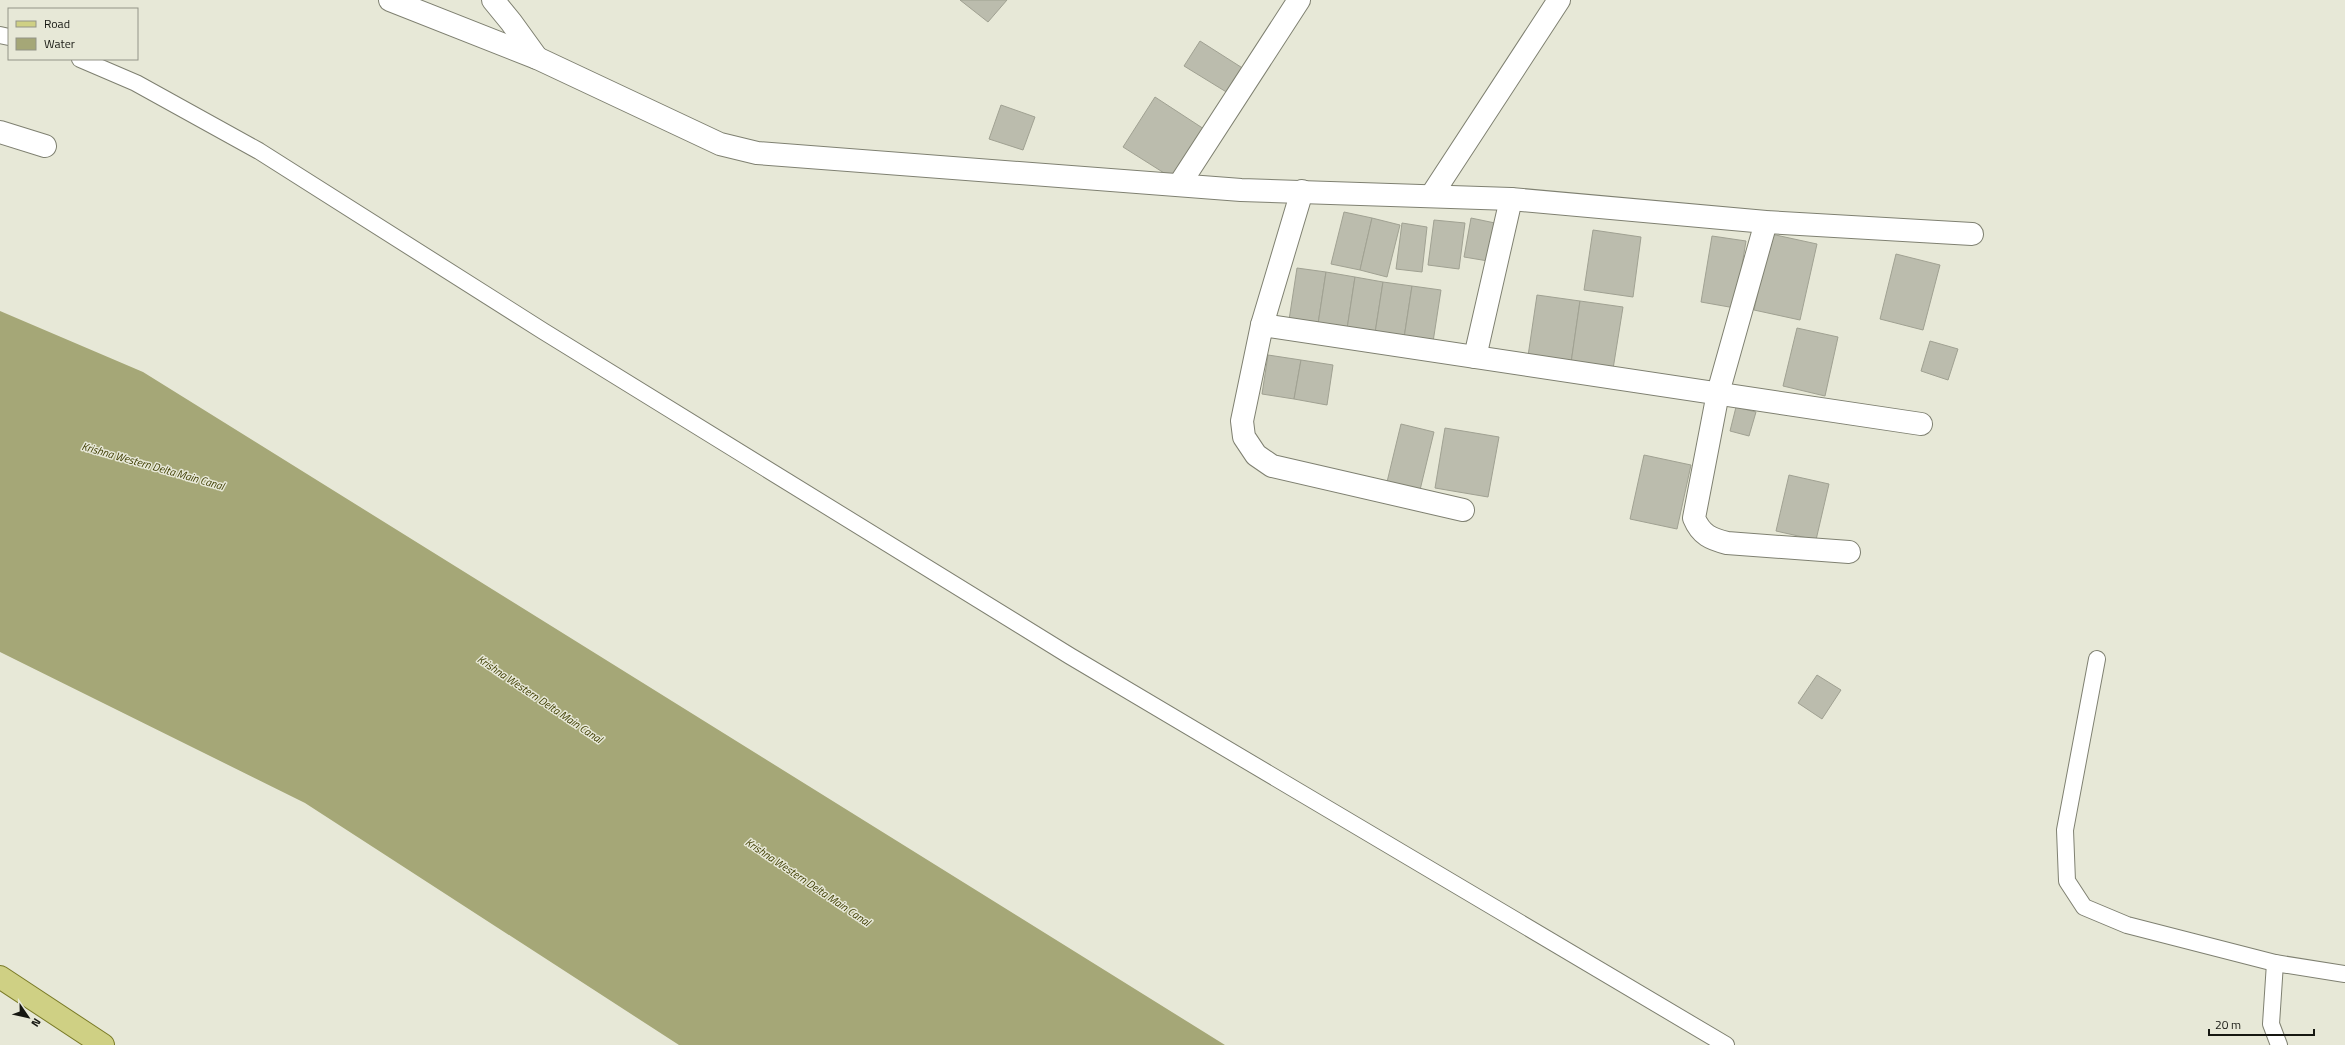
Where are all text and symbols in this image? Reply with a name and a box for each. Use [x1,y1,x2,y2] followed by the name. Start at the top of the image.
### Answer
[8,8,138,60] legend
[44,14,70,33] text: Road
[44,34,75,53] text: Water
[80,438,228,494] water label: Krishna Western Delta Main Canal
[474,651,607,748] water label: Krishna Western Delta Main Canal
[742,834,875,931] water label: Krishna Western Delta Main Canal
[8,997,48,1037] north arrow
[2209,1011,2314,1037] scale bar
[28,1015,45,1030] text: N
[2215,1015,2241,1034] text: 20 m

